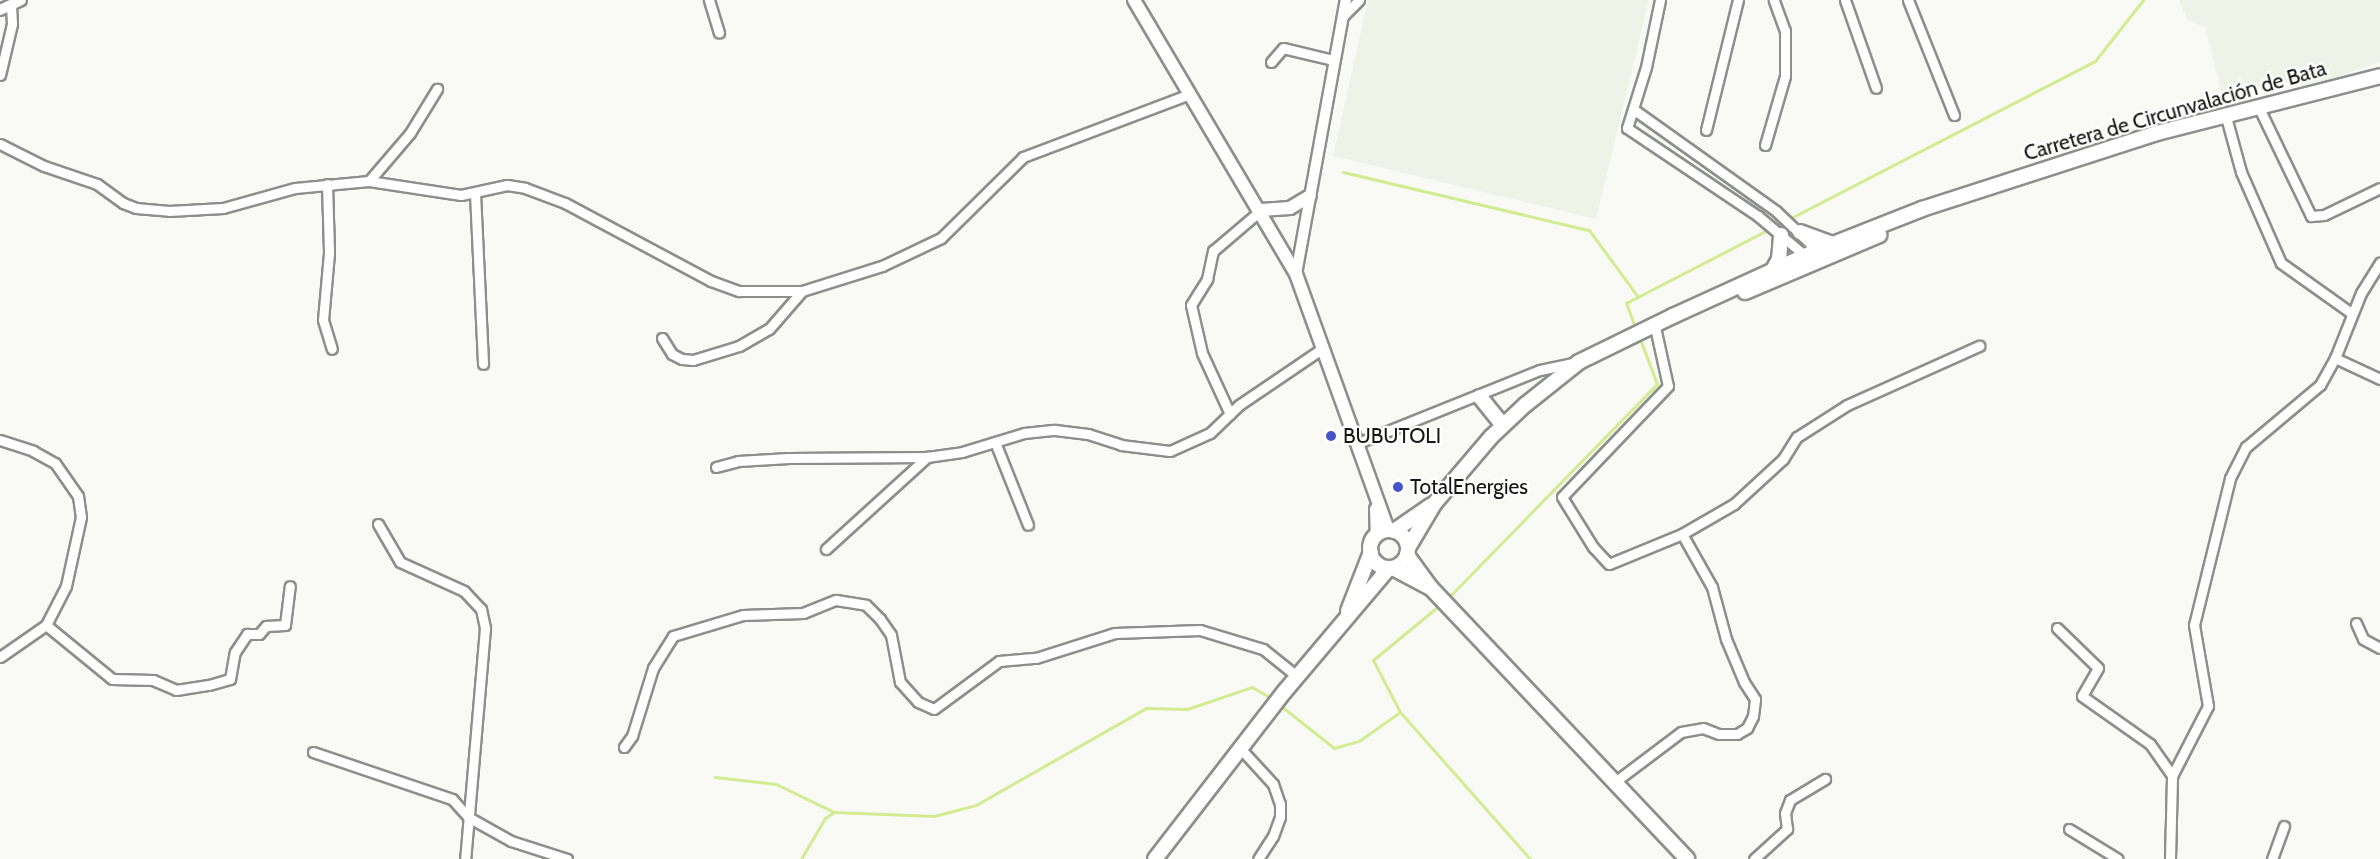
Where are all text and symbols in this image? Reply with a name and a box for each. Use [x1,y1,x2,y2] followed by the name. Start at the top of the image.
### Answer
[2021,56,2329,166] street label: Carretera de Circunvalación de Bata
[1343,423,1441,449] place label: BUBUTOLI
[1324,429,1338,443] marker: BUBUTOLI
[1410,474,1528,500] place label: TotalEnergies
[1391,480,1405,494] marker: TotalEnergies

